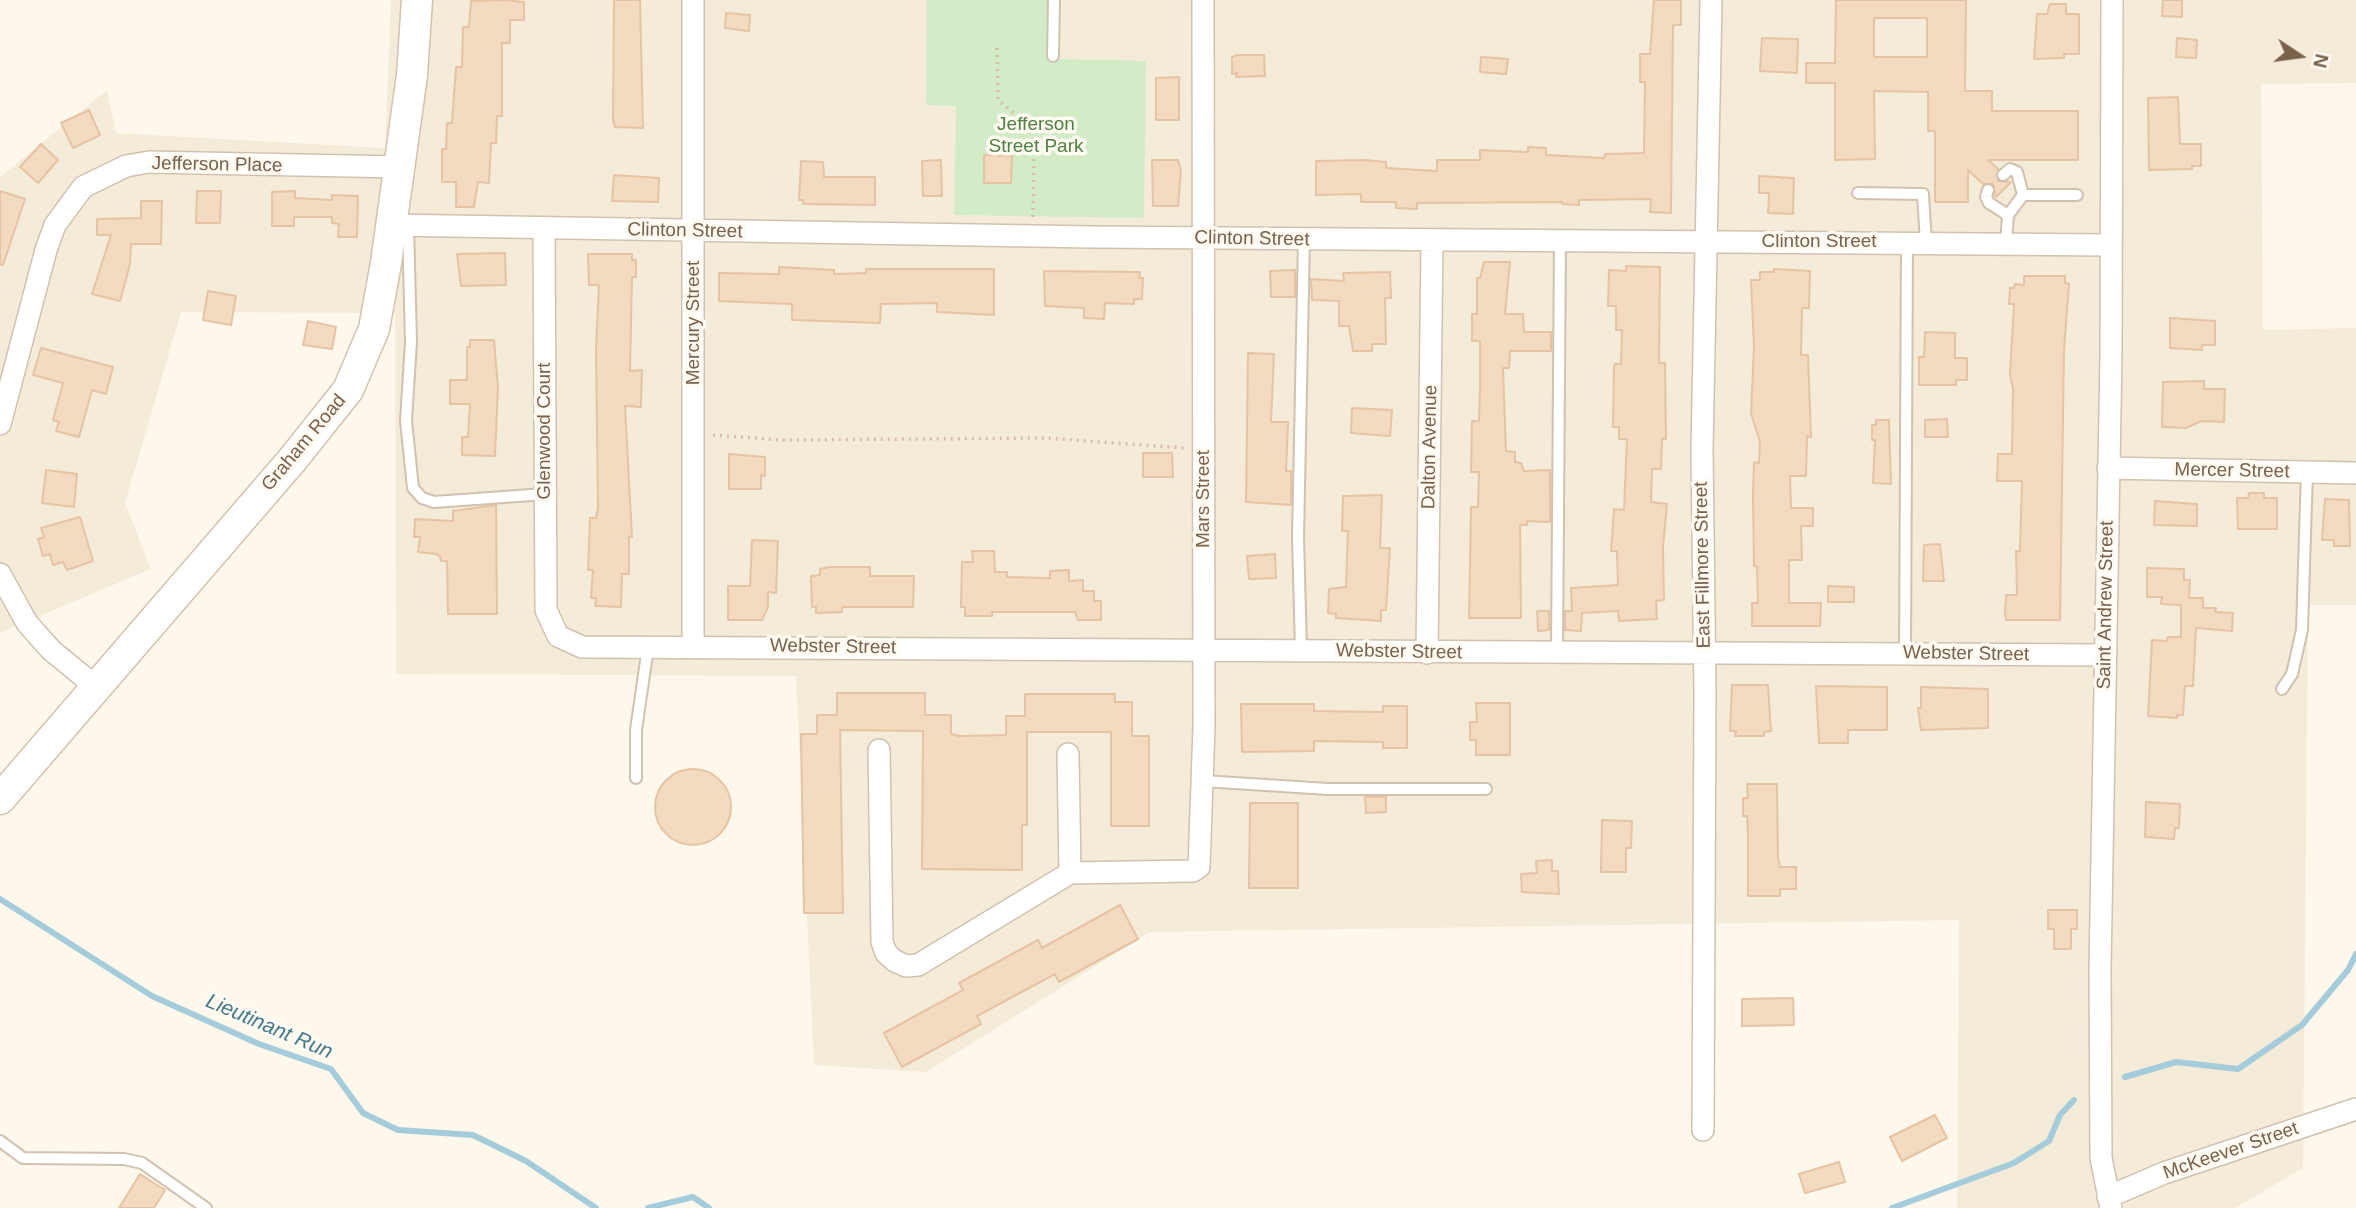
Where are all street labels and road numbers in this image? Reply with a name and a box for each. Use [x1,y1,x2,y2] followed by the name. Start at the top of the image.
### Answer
[152,152,282,178] street label: Jefferson Place
[627,219,743,243] street label: Clinton Street
[1194,227,1310,251] street label: Clinton Street
[1761,231,1877,253] street label: Clinton Street
[683,261,705,385] street label: Mercury Street
[534,362,556,500] street label: Glenwood Court
[1418,385,1442,509] street label: Dalton Avenue
[257,390,351,496] street label: Graham Road
[1193,450,1215,548] street label: Mars Street
[2174,459,2290,483] street label: Mercer Street
[1690,481,1716,649] street label: East Fillmore Street
[2093,520,2119,690] street label: Saint Andrew Street
[770,634,896,660] street label: Webster Street
[1336,639,1462,665] street label: Webster Street
[1903,641,2029,667] street label: Webster Street
[2160,1117,2302,1185] street label: McKeever Street

